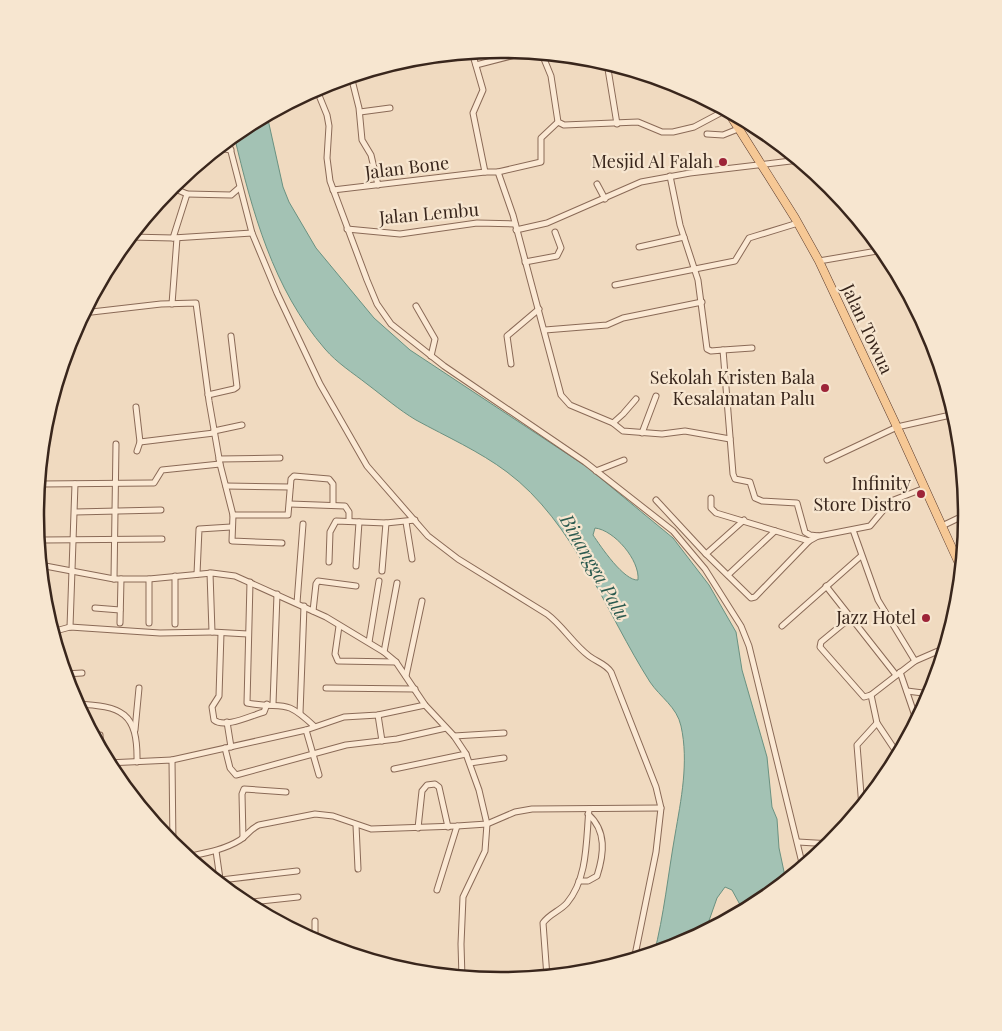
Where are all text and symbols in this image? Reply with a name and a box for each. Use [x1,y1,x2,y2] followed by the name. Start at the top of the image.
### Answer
[591,149,713,173] place label: Mesjid Al Falah
[362,150,450,184] street label: Jalan Bone
[717,156,729,168] marker: Mesjid Al Falah
[377,197,480,229] street label: Jalan Lembu
[836,279,899,378] street label: Jalan Towua
[650,365,816,410] place label: Sekolah Kristen Bala Kesalamatan Palu
[819,382,831,394] marker: Sekolah Kristen Bala Kesalamatan Palu
[814,471,911,516] place label: Infinity Store Distro
[915,488,927,500] marker: Infinity Store Distro
[554,508,637,624] water label: Binangga Palu
[835,605,916,629] place label: Jazz Hotel
[920,612,932,624] marker: Jazz Hotel

